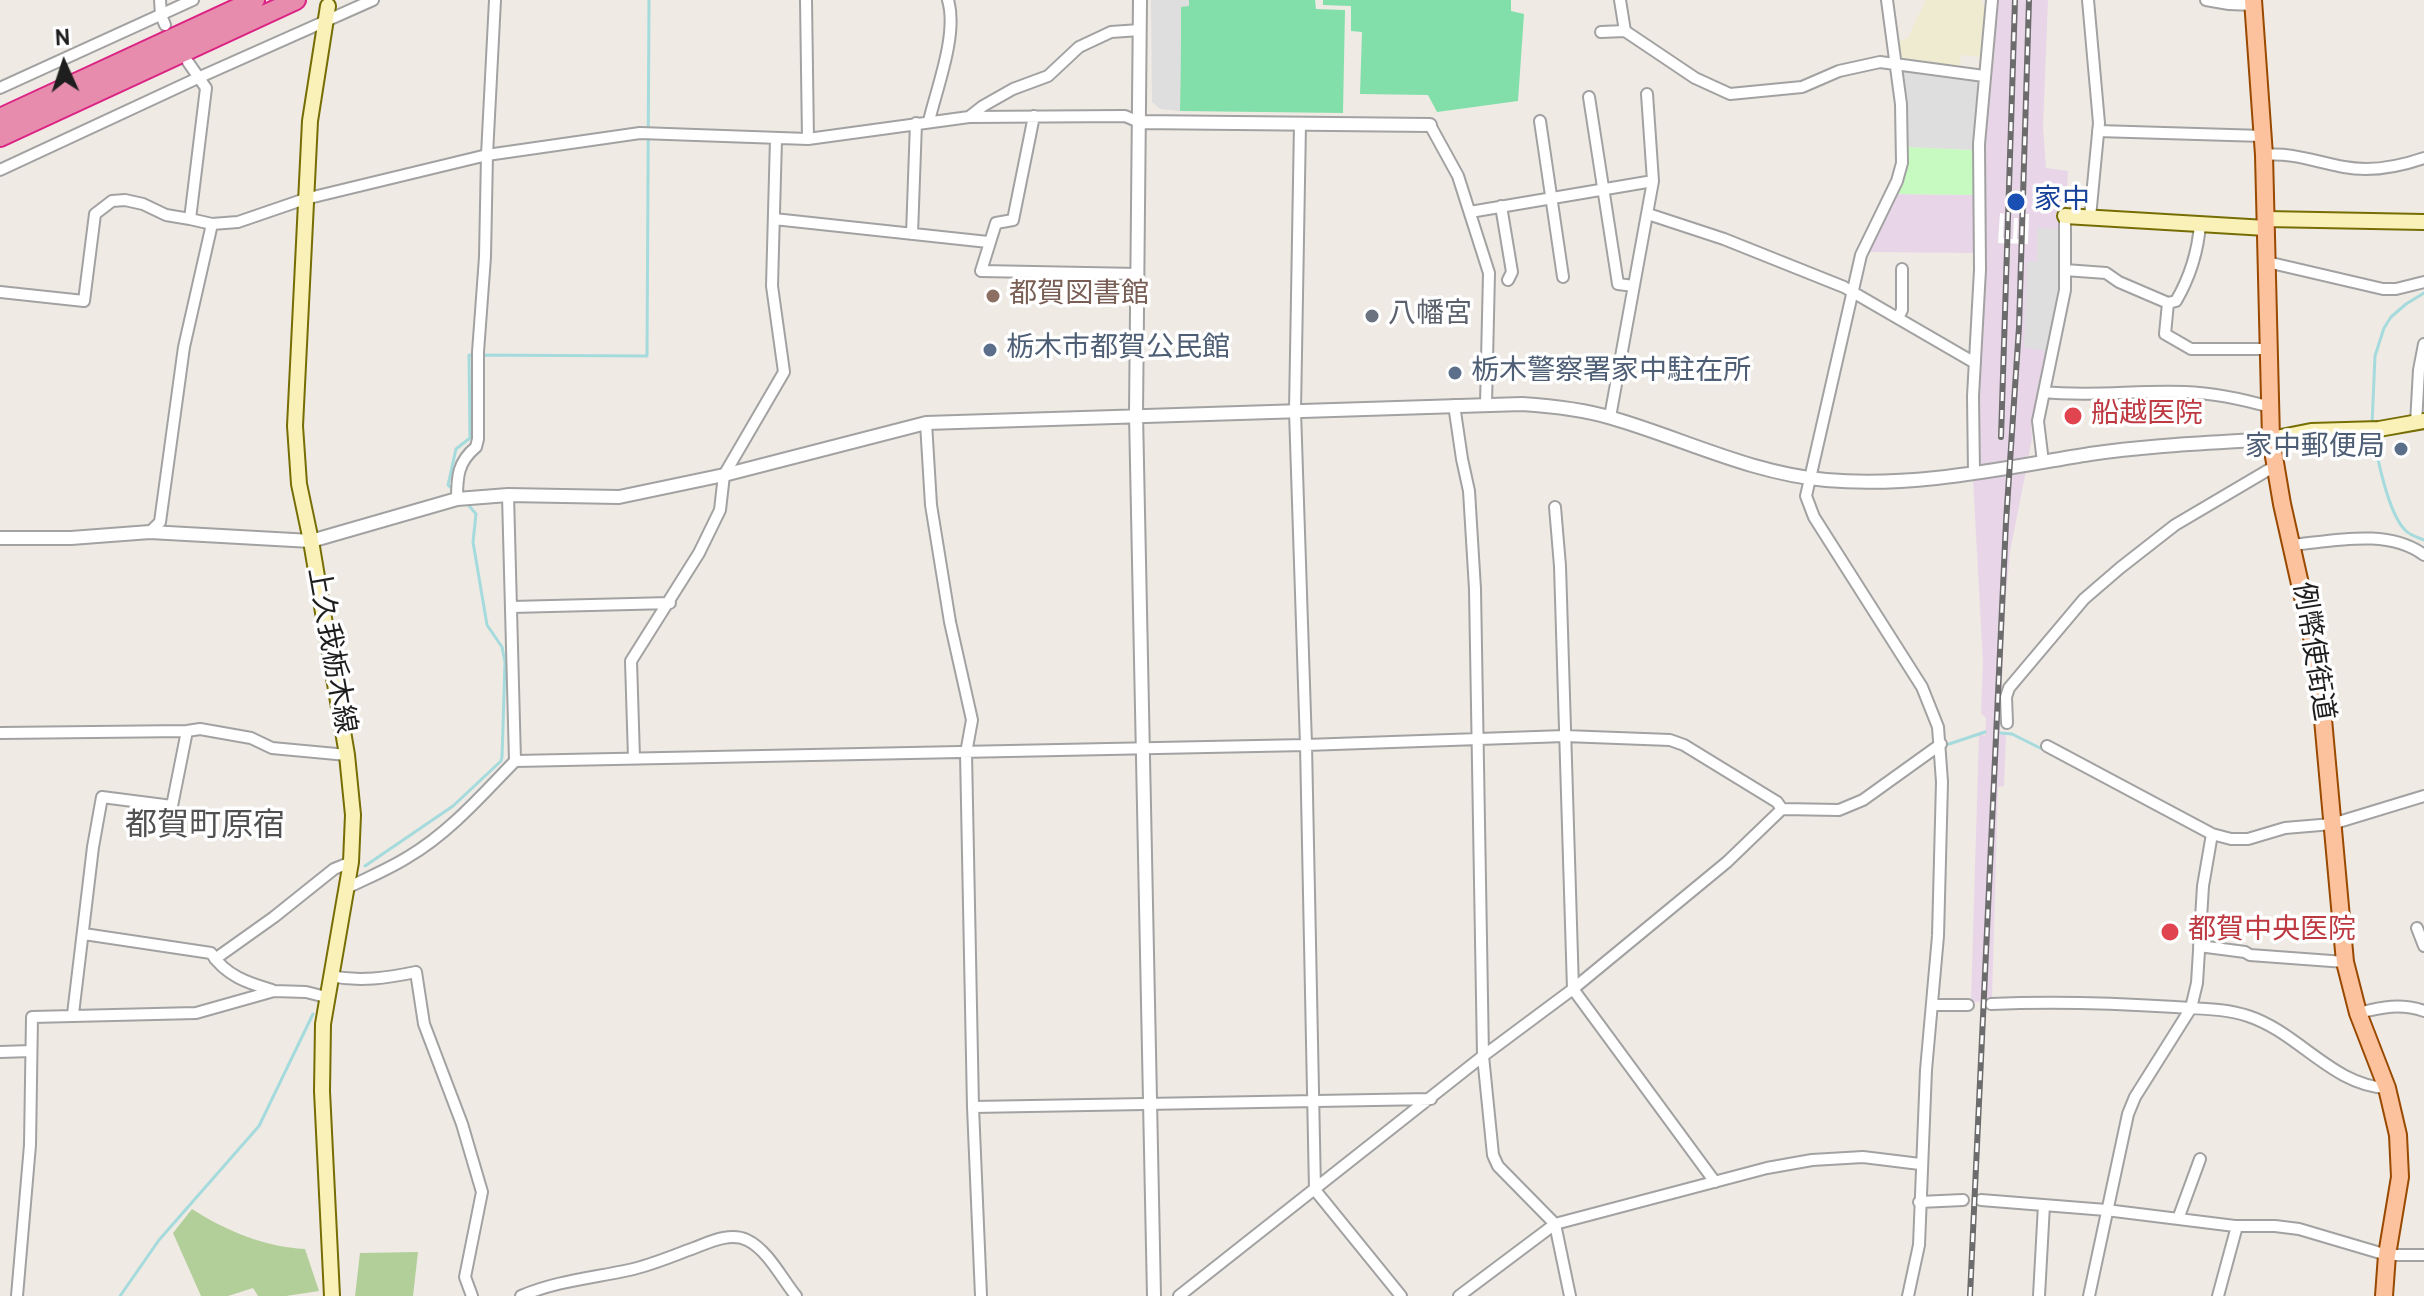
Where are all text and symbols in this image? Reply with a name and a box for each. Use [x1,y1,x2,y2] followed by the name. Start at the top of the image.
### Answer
[24,24,104,104] north arrow
[54,26,71,53] text: N
[2034,185,2090,219] place label: 家中
[2005,191,2027,213] marker: 家中
[1009,279,1149,313] place label: 都賀図書館
[984,287,1002,305] marker: 都賀図書館
[1388,299,1472,333] place label: 八幡宮
[1363,307,1381,325] marker: 八幡宮
[1006,333,1230,367] place label: 栃木市都賀公民館
[981,341,999,359] marker: 栃木市都賀公民館
[1471,356,1751,390] place label: 栃木警察署家中駐在所
[1446,364,1464,382] marker: 栃木警察署家中駐在所
[2091,399,2203,433] place label: 船越医院
[2062,405,2084,427] marker: 船越医院
[2245,432,2385,466] place label: 家中郵便局
[2392,440,2410,458] marker: 家中郵便局
[298,565,360,737] street label: 上久我栃木線
[2283,580,2339,724] street label: 例幣使街道
[125,810,285,848] district label: 都賀町原宿
[2188,915,2356,949] place label: 都賀中央医院
[2159,921,2181,943] marker: 都賀中央医院

